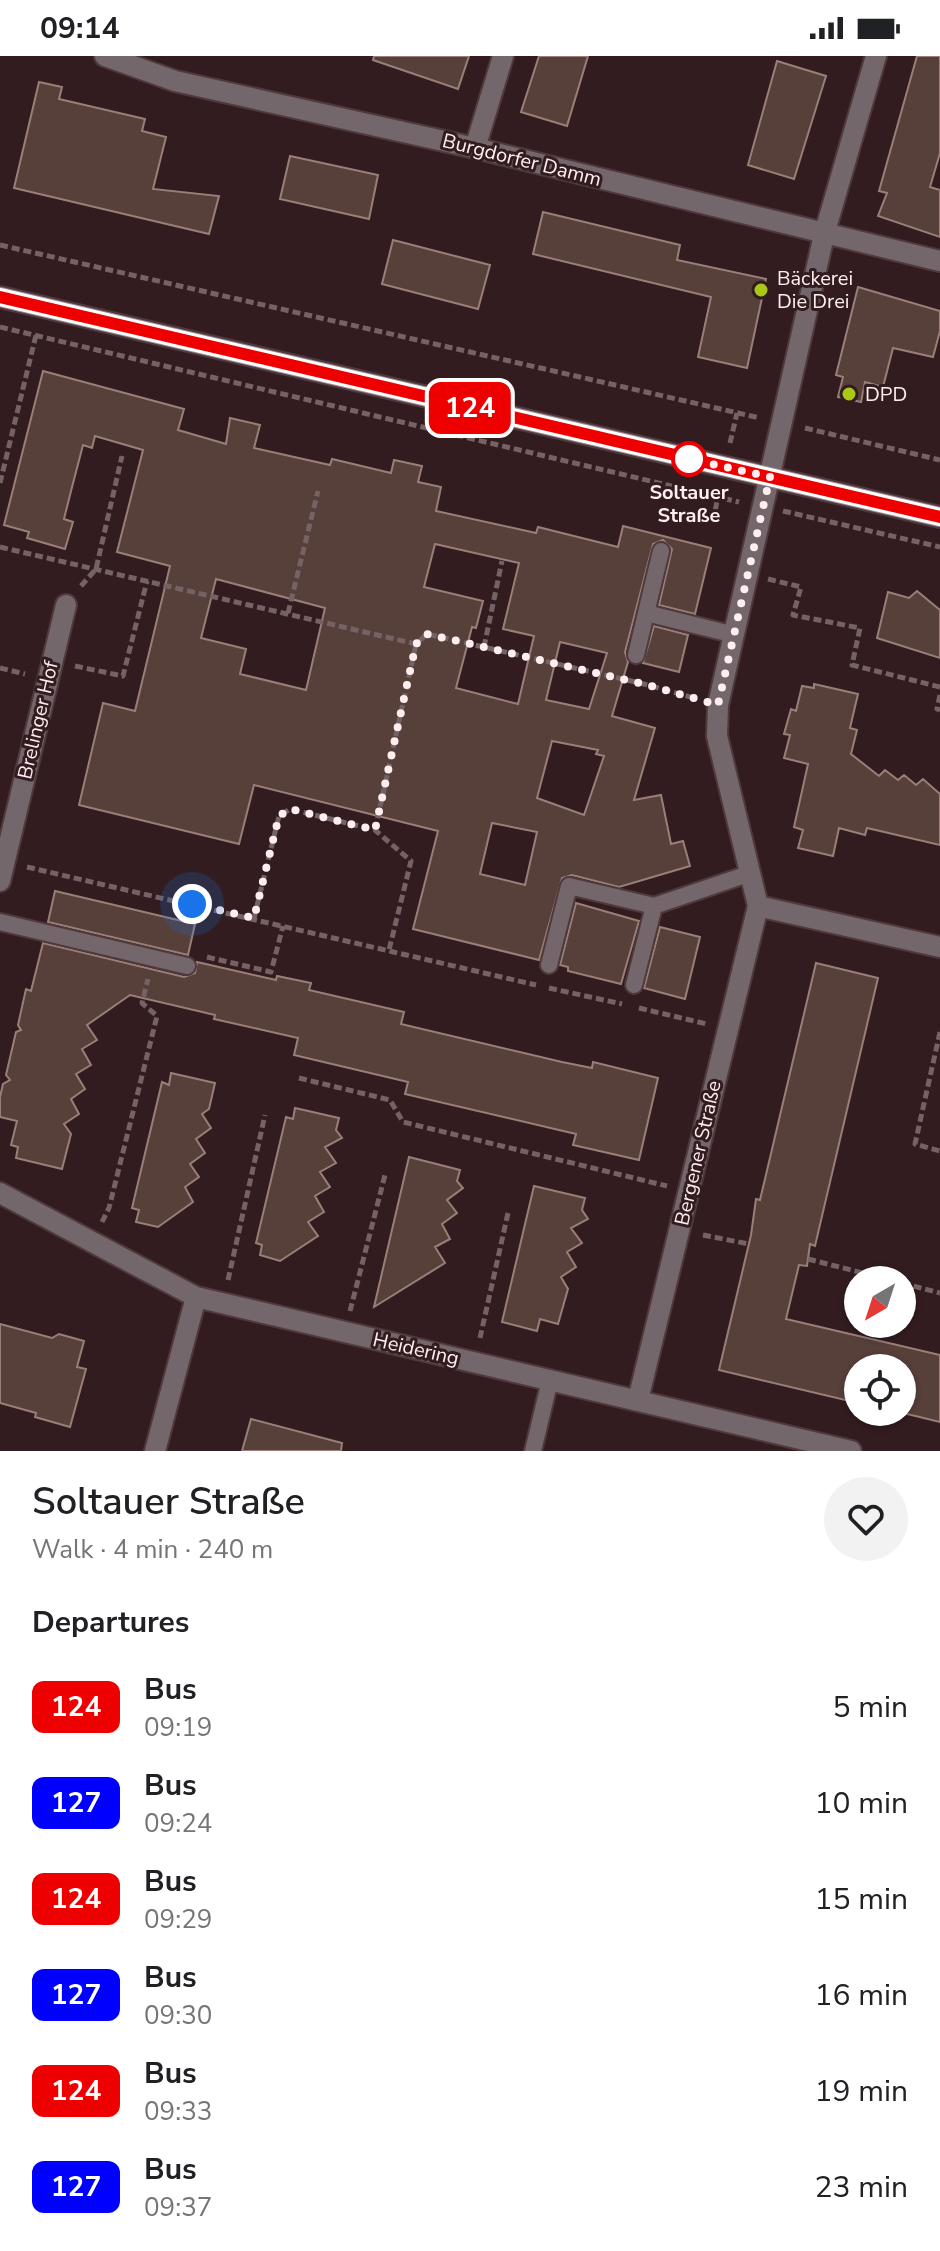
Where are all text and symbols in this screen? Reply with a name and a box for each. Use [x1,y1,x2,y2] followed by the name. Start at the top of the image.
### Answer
[40,8,119,49] text: 09:14
[440,127,604,193] street label: Burgdorfer Damm
[777,265,853,315] place label: Bäckerei Die Drei
[752,281,770,299] marker: Bäckerei Die Drei
[865,381,907,408] place label: DPD
[424,382,516,434] line badge: 124
[840,385,858,403] marker: DPD
[445,389,495,427] text: 124
[672,442,706,476] marker: Soltauer Straße
[649,479,729,529] place label: Soltauer Straße
[11,658,65,782] street label: Brelinger Hof
[172,884,212,924] your location
[668,1078,728,1228] street label: Bergener Straße
[844,1266,916,1338] north arrow
[844,1266,916,1426] map controls
[370,1326,462,1372] street label: Heidering
[844,1354,916,1426] button: locate
[32,1476,305,1527] text: Soltauer Straße
[824,1477,908,1561] button: heart
[32,1532,273,1567] text: Walk · 4 min · 240 m
[32,1602,189,1643] text: Departures
[144,1669,197,1710] text: Bus
[833,1687,908,1728] text: 5 min
[51,1688,101,1726] text: 124
[144,1710,212,1745] text: 09:19
[144,1765,197,1806] text: Bus
[815,1783,908,1824] text: 10 min
[51,1784,101,1822] text: 127
[144,1806,212,1841] text: 09:24
[144,1861,197,1902] text: Bus
[815,1879,908,1920] text: 15 min
[51,1880,101,1918] text: 124
[144,1902,212,1937] text: 09:29
[144,1957,197,1998] text: Bus
[815,1975,908,2016] text: 16 min
[51,1976,101,2014] text: 127
[144,1998,212,2033] text: 09:30
[144,2053,197,2094] text: Bus
[815,2071,908,2112] text: 19 min
[51,2072,101,2110] text: 124
[144,2094,212,2129] text: 09:33
[144,2149,197,2190] text: Bus
[815,2167,908,2208] text: 23 min
[51,2168,101,2206] text: 127
[144,2190,212,2225] text: 09:37

